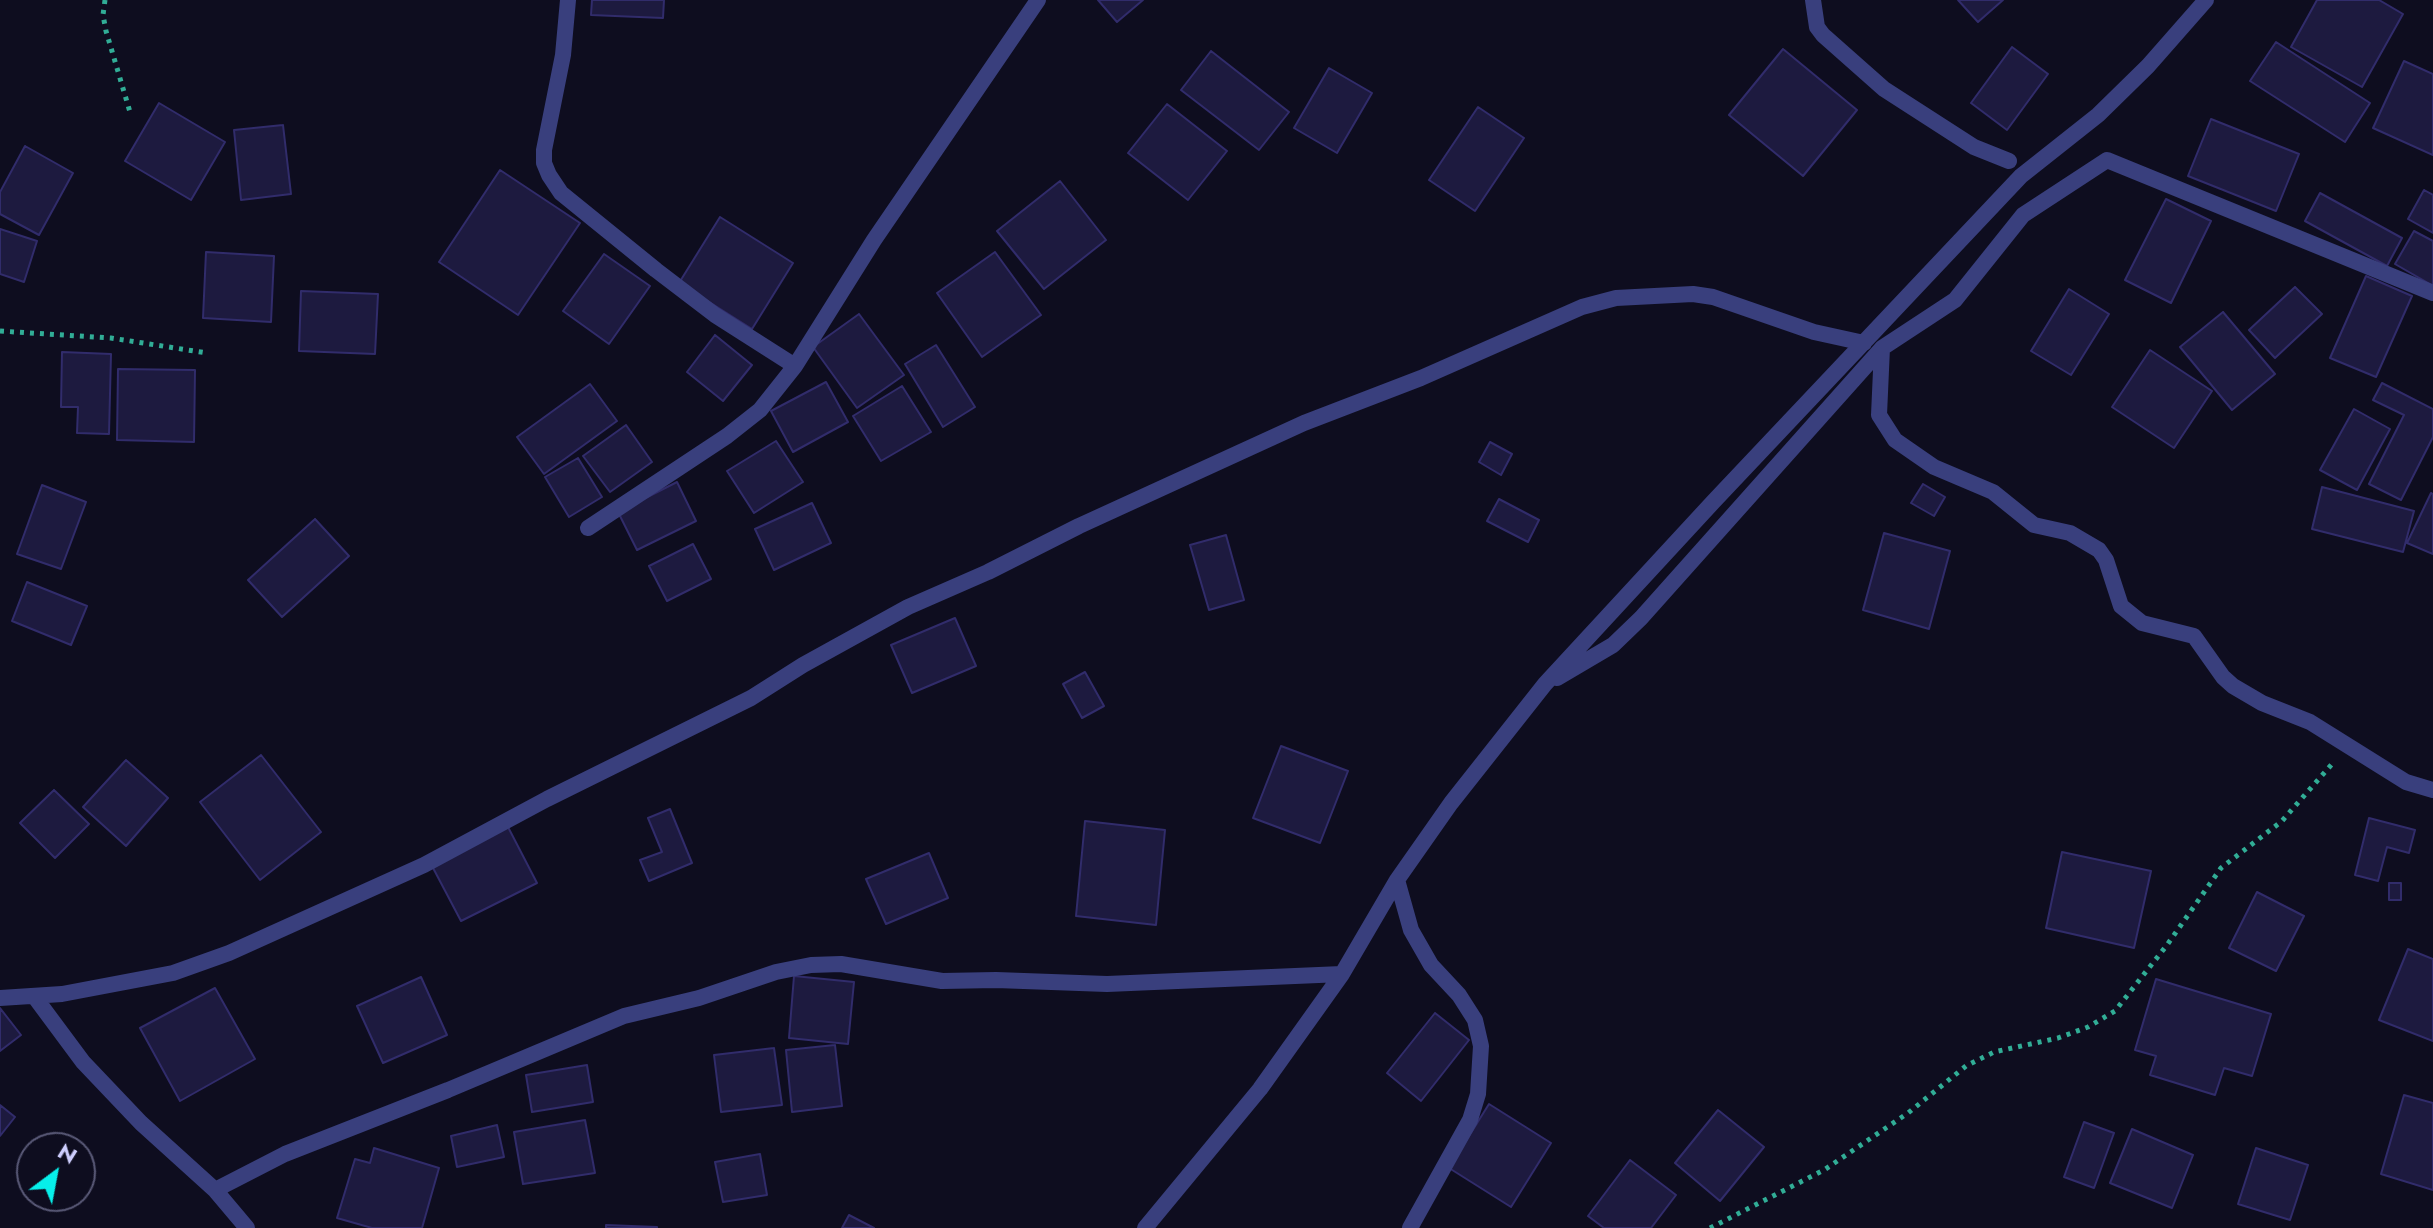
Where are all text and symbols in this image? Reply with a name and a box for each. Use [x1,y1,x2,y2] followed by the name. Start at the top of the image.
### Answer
[16,1132,96,1212] north arrow
[52,1135,84,1172] text: N

